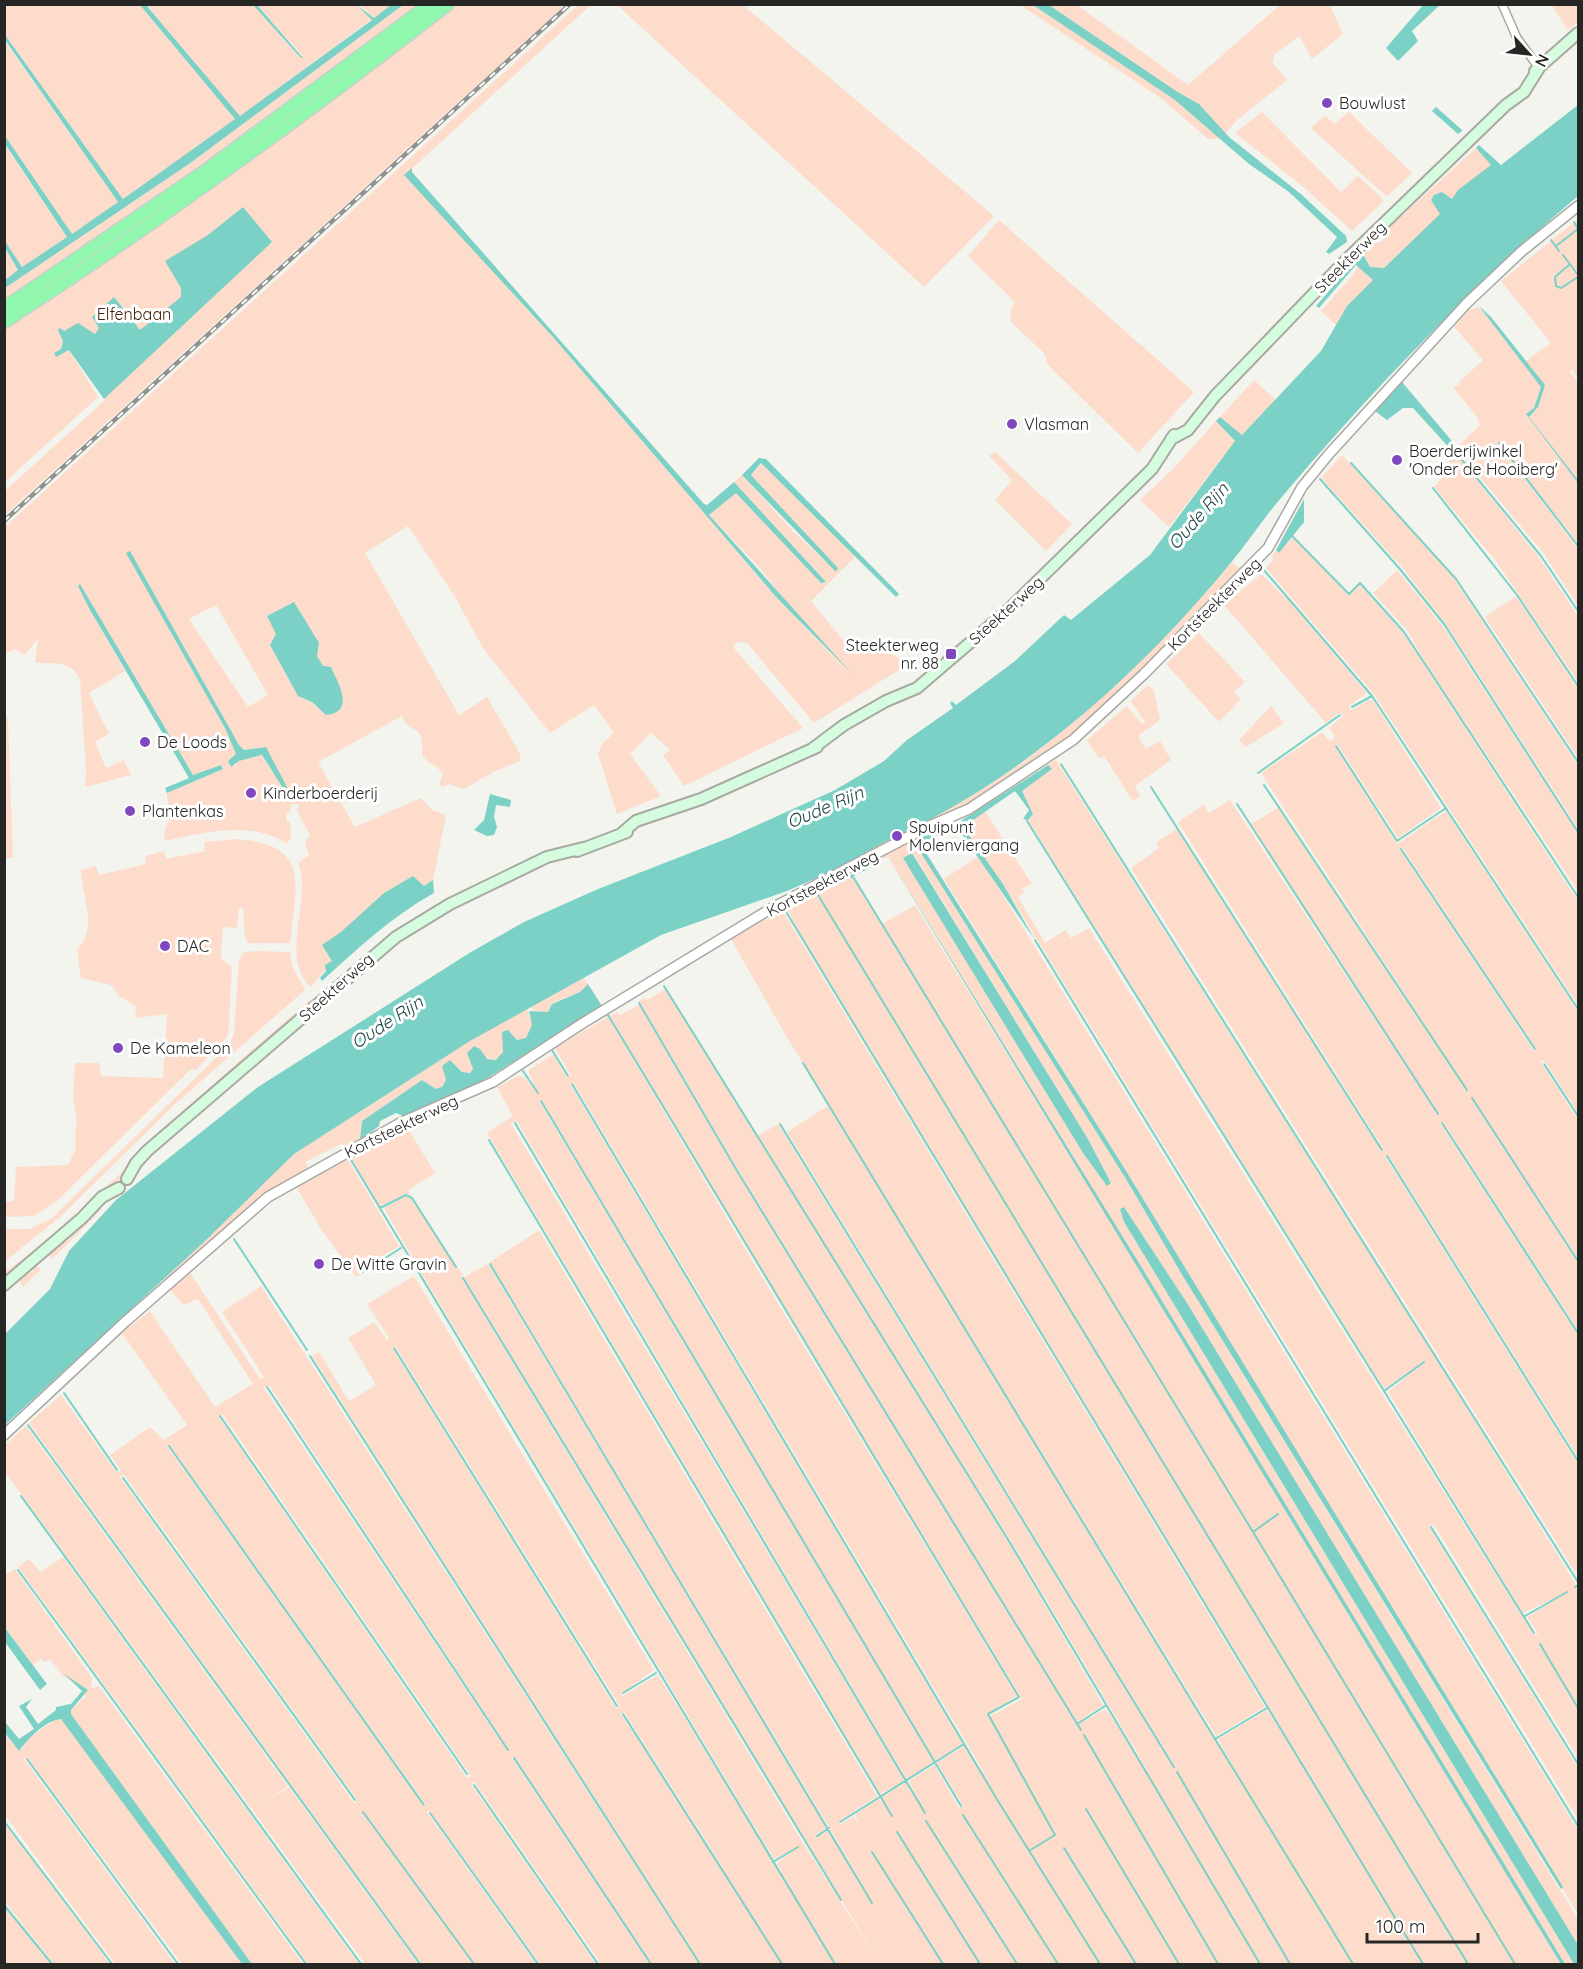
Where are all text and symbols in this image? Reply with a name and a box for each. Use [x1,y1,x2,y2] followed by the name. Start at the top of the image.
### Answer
[1499,24,1559,84] north arrow
[1531,51,1554,71] text: N
[1339,93,1406,113] place label: Bouwlust
[1320,96,1334,110] marker: Bouwlust
[1310,217,1390,297] street label: Steekterweg
[97,304,171,324] park label: Elfenbaan
[1024,414,1089,434] place label: Vlasman
[1005,417,1019,431] marker: Vlasman
[1409,441,1558,479] place label: Boerderijwinkel 'Onder de Hooiberg'
[1390,453,1404,467] marker: Boerderijwinkel 'Onder de Hooiberg'
[1163,477,1234,554] water label: Oude Rijn
[1163,553,1265,655] street label: Kortsteekterweg
[965,571,1047,649] street label: Steekterweg
[846,635,939,673] place label: Steekterweg nr. 88
[944,647,958,661] marker: Steekterweg nr. 88
[157,732,227,752] place label: De Loods
[138,735,152,749] marker: De Loods
[783,780,867,833] water label: Oude Rijn
[263,783,378,803] place label: Kinderboerderij
[244,786,258,800] marker: Kinderboerderij
[142,801,224,821] place label: Plantenkas
[123,804,137,818] marker: Plantenkas
[909,817,1019,855] place label: Spuipunt Molenviergang
[890,829,904,843] marker: Spuipunt Molenviergang
[763,845,881,921] street label: Kortsteekterweg
[177,936,209,956] place label: DAC
[158,939,172,953] marker: DAC
[295,948,377,1026] street label: Steekterweg
[347,990,428,1054] water label: Oude Rijn
[130,1038,231,1058] place label: De Kameleon
[111,1041,125,1055] marker: De Kameleon
[341,1090,461,1162] street label: Kortsteekterweg
[331,1254,447,1274] place label: De Witte Gravin
[312,1257,326,1271] marker: De Witte Gravin
[1367,1906,1478,1944] scale bar
[1376,1915,1425,1938] text: 100 m

